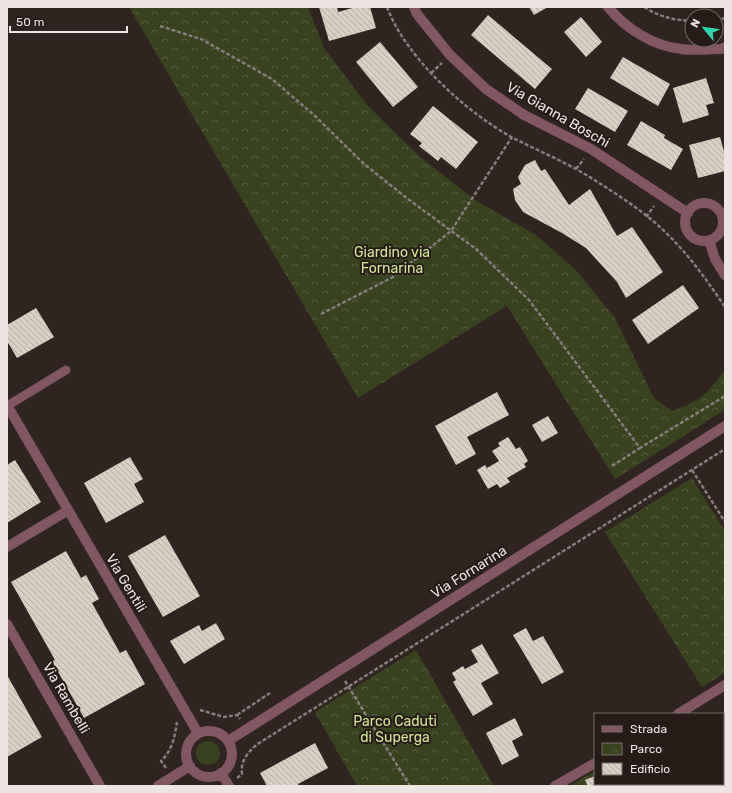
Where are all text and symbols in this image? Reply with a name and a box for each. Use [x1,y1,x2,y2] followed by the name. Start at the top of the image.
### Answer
[10,8,127,34] scale bar
[684,8,724,48] north arrow
[16,15,44,29] text: 50 m
[688,17,703,30] text: N
[503,78,613,152] street label: Via Gianna Boschi
[354,244,430,277] park label: Giardino via Fornarina
[428,542,510,602] street label: Via Fornarina
[102,551,150,615] street label: Via Gentili
[39,659,93,737] street label: Via Rambelli
[353,713,437,746] park label: Parco Caduti di Superga
[594,713,724,785] legend
[630,722,667,736] text: Strada
[630,742,662,756] text: Parco
[630,762,670,776] text: Edificio

